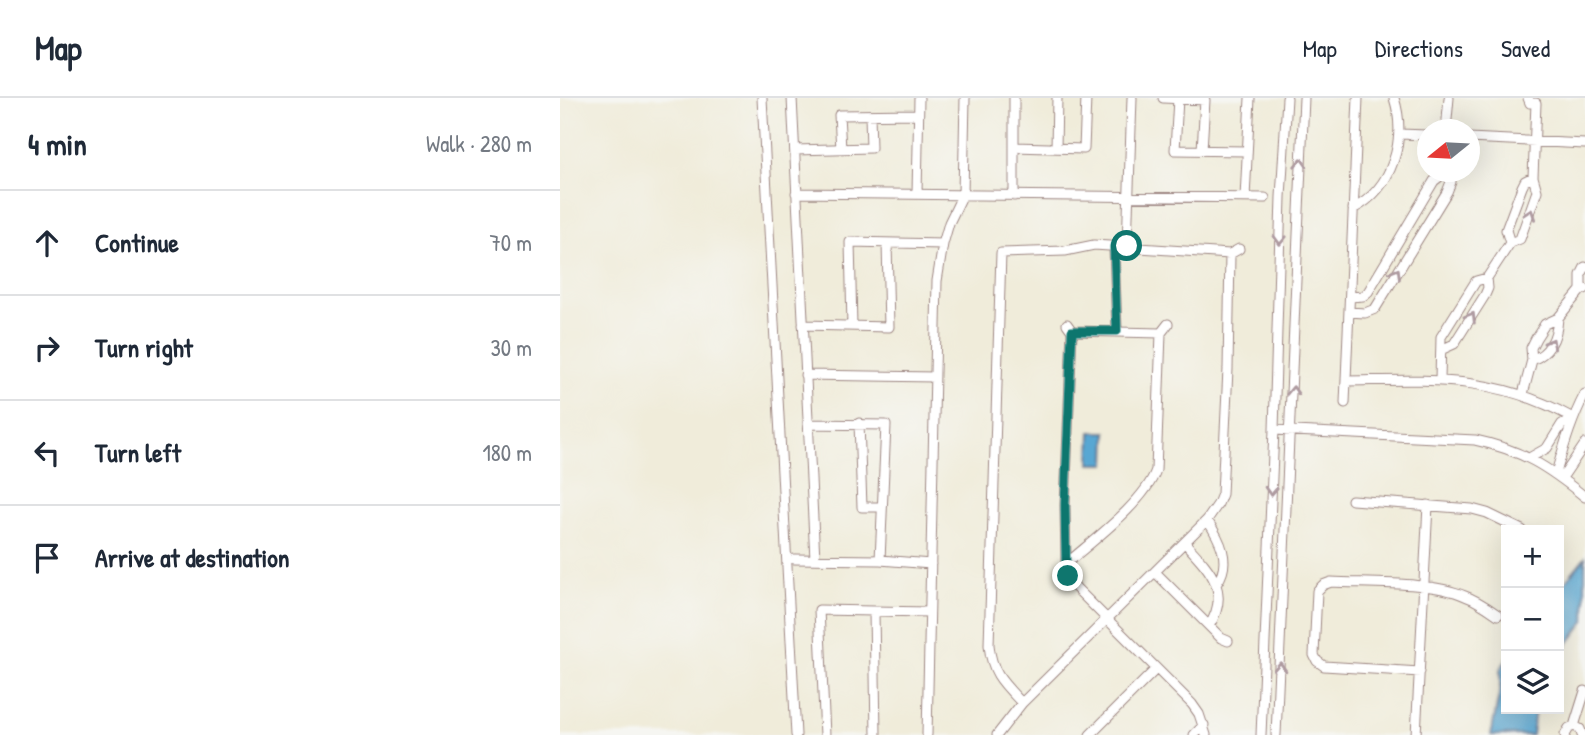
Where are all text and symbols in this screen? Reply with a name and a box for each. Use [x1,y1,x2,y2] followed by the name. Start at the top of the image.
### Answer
[35,26,82,70] text: Map
[1303,32,1337,64] text: Map
[1375,32,1463,64] text: Directions
[1501,32,1550,64] text: Saved
[1417,119,1480,182] north arrow
[28,124,87,164] text: 4 min
[426,128,532,159] text: Walk · 280 m
[1293,158,1308,169] one-way arrow
[1522,208,1536,220] one-way arrow
[28,224,66,262] icon: ahead
[95,225,179,260] text: Continue
[489,227,532,258] text: 70 m
[1111,230,1142,261] route start
[1272,234,1287,245] one-way arrow
[1387,268,1400,281] one-way arrow
[1463,312,1476,325] one-way arrow
[28,329,66,367] icon: right
[95,330,193,365] text: Turn right
[490,332,532,363] text: 30 m
[1543,337,1556,350] one-way arrow
[1285,385,1300,396] one-way arrow
[28,434,66,472] icon: left
[95,435,181,470] text: Turn left
[482,437,532,468] text: 180 m
[1264,486,1279,497] one-way arrow
[1501,525,1564,714] map controls
[1501,525,1564,588] button: +
[28,539,66,577] icon: arrive
[95,540,290,575] text: Arrive at destination
[1052,560,1083,591] route end
[1501,588,1564,651] button: −
[1501,651,1564,714] button: layers
[1272,661,1287,672] one-way arrow

